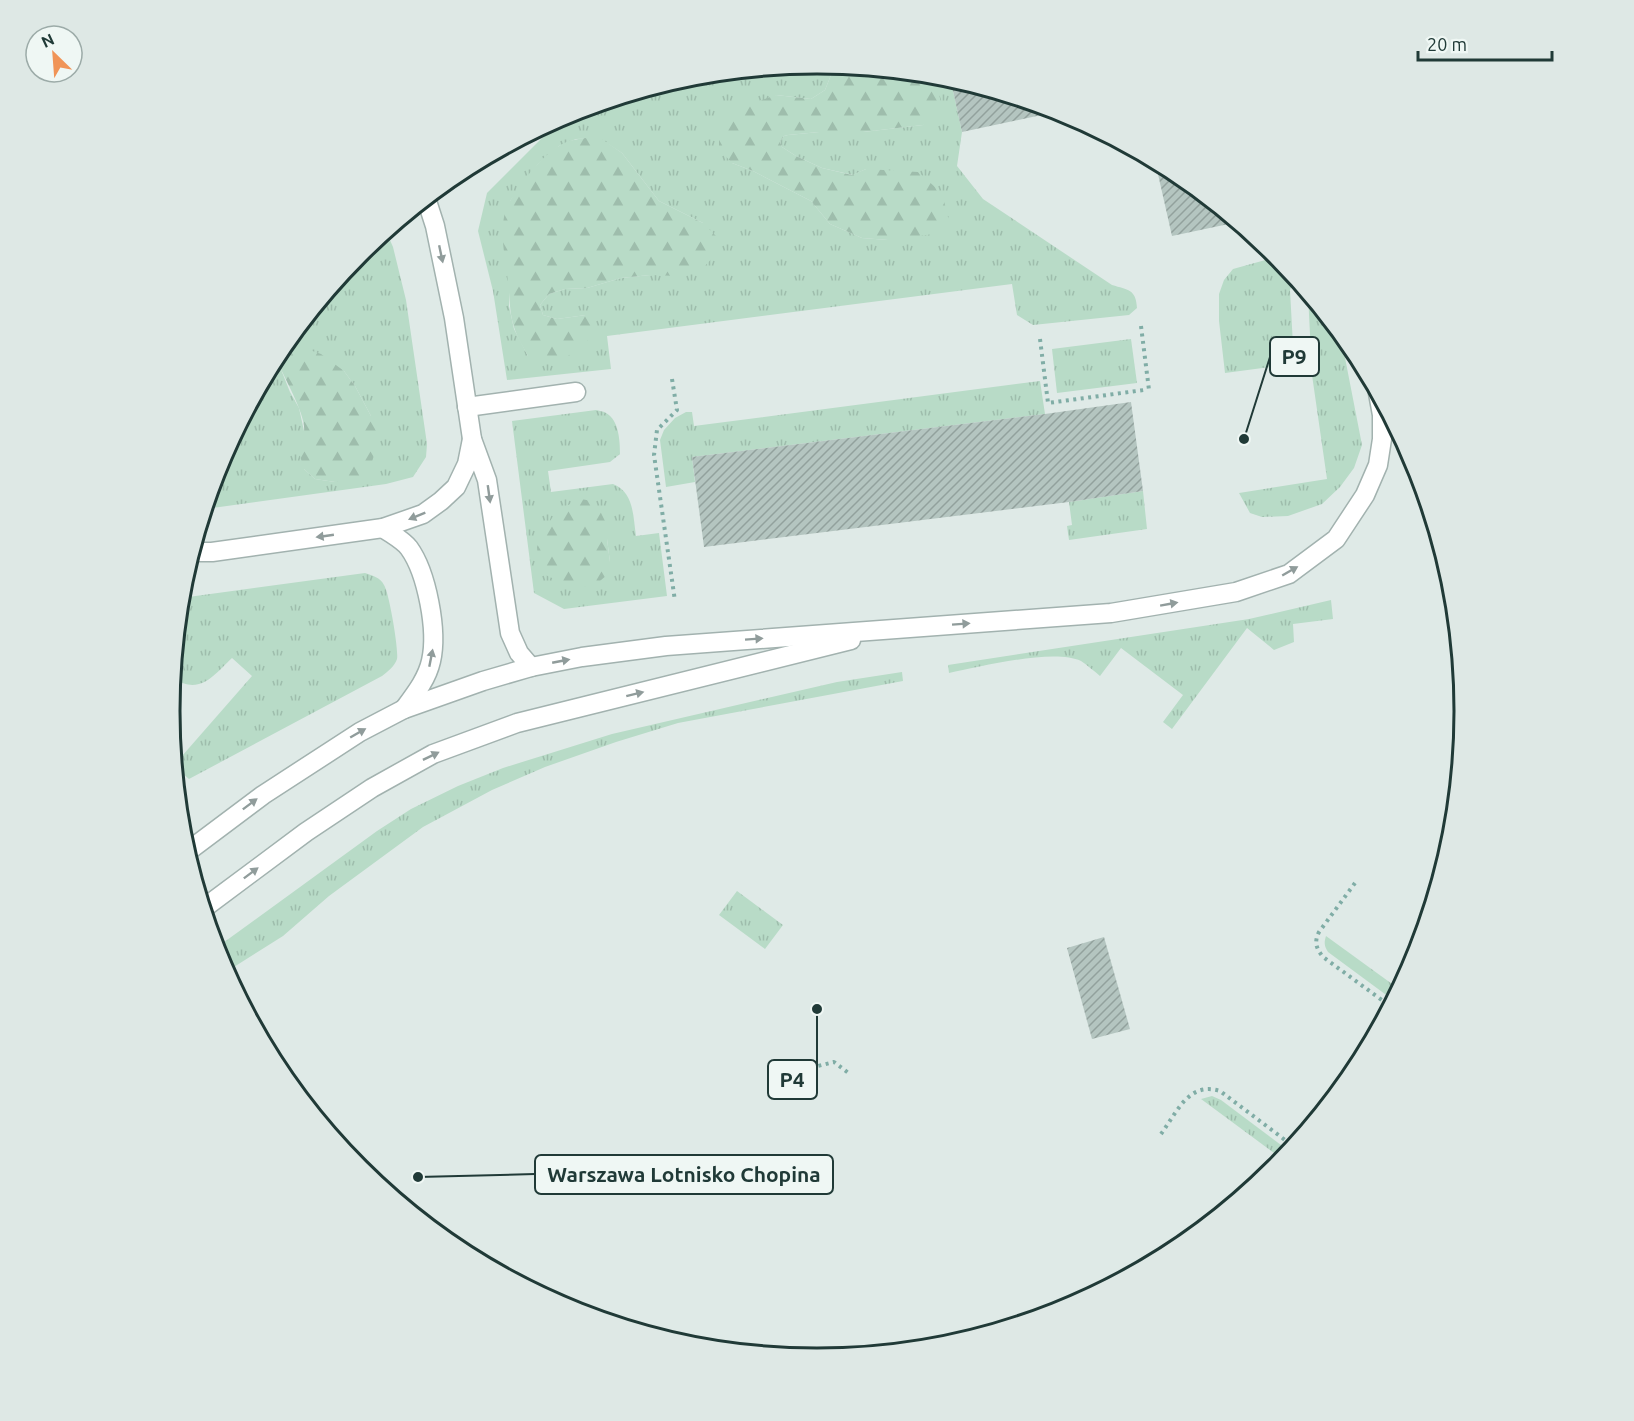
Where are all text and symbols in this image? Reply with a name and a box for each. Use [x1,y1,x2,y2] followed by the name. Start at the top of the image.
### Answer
[24,24,84,84] north arrow
[1418,24,1552,62] scale bar
[38,30,57,51] text: N
[1427,34,1467,54] text: 20 m
[436,245,446,264] one-way arrow
[1270,337,1319,376] callout: P9
[1281,344,1307,368] text: P9
[485,485,494,504] one-way arrow
[408,512,426,521] one-way arrow
[316,532,335,541] one-way arrow
[1282,566,1299,576] one-way arrow
[1160,599,1179,608] one-way arrow
[951,619,970,628] one-way arrow
[745,634,764,644] one-way arrow
[427,648,436,667] one-way arrow
[551,656,570,665] one-way arrow
[625,688,644,698] one-way arrow
[350,728,367,738] one-way arrow
[423,751,440,760] one-way arrow
[243,799,258,811] one-way arrow
[243,868,258,880] one-way arrow
[768,1060,817,1099] callout: P4
[779,1067,805,1091] text: P4
[535,1155,833,1194] callout: Warszawa Lotnisko Chopina
[547,1162,821,1186] text: Warszawa Lotnisko Chopina

